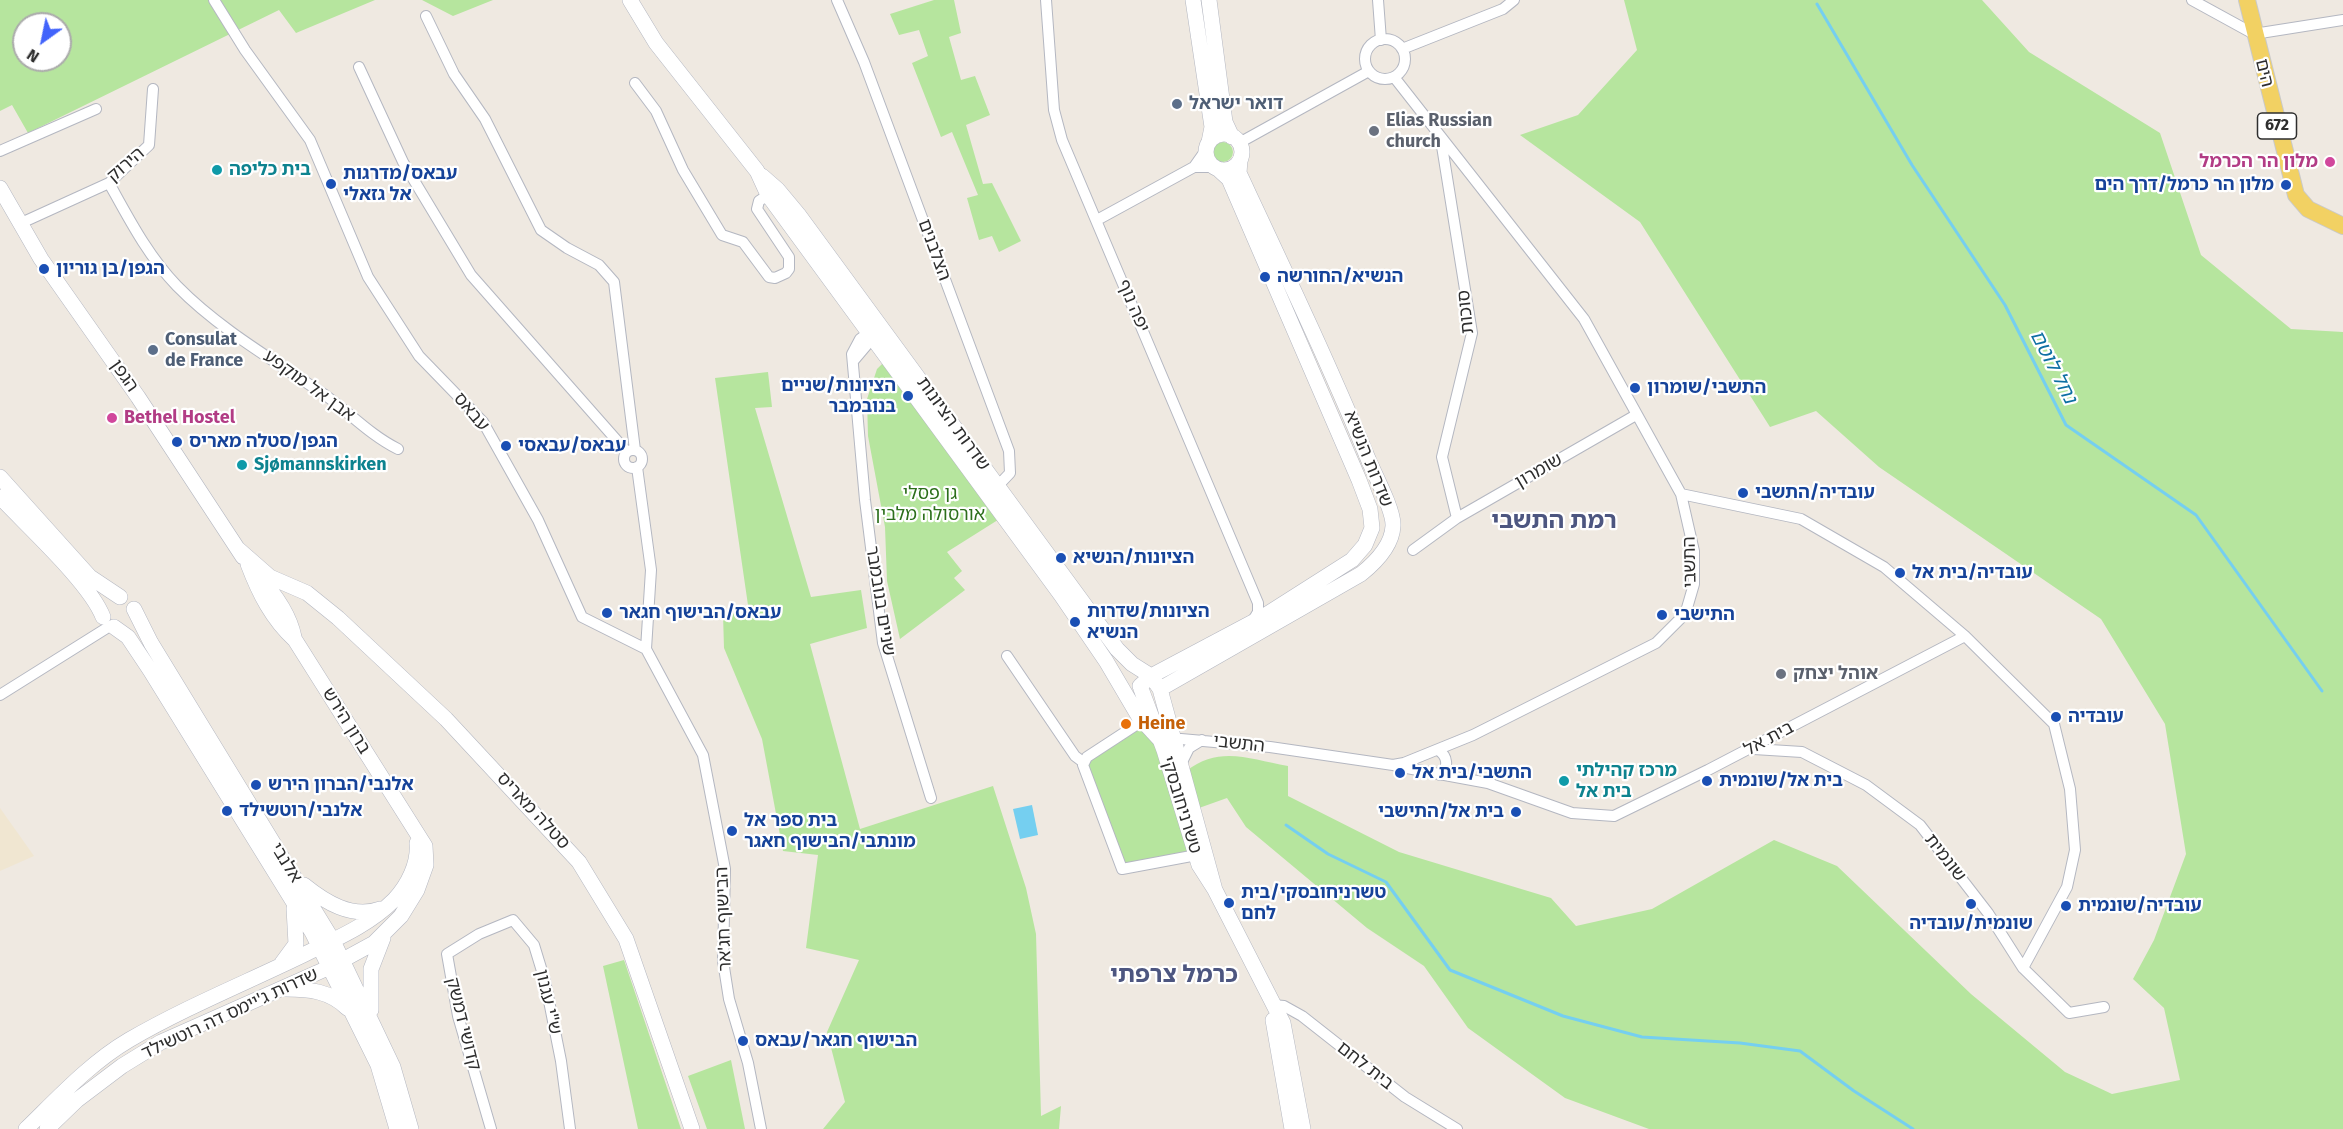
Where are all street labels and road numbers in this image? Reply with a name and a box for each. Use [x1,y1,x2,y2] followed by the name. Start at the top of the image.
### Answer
[2250,57,2278,89] street label: הים
[2258,113,2296,139] road number: 672
[103,143,149,187] street label: הירוק
[913,216,955,284] street label: הצלבנים
[1112,276,1154,336] street label: יפה נוף
[1453,289,1479,335] street label: סוכות
[259,346,359,426] street label: אבן אל מוקפע
[105,356,143,396] street label: הגפן
[912,373,994,475] street label: שדרות הציונות
[449,388,493,436] street label: עבאס
[1339,408,1397,510] street label: שדרות הנשיא
[1511,449,1567,493] street label: שומרון
[1679,536,1701,588] street label: התשבי
[861,545,899,657] street label: שניים בנובמבר
[317,684,375,758] street label: ברון הירש
[1741,717,1797,761] street label: בית אל
[1212,731,1266,757] street label: התשבי
[1156,754,1206,856] street label: טשרניחובסקי
[492,768,574,854] street label: סטלה מאריס
[1920,830,1970,886] street label: שונמית
[265,839,307,887] street label: אלנבי
[711,866,737,972] street label: הבישוף חג'אר
[138,964,322,1064] street label: שדרות ג'יימס דה רוטשילד
[530,967,566,1037] street label: ש"י עגנון
[441,975,485,1073] street label: קדושי דמשק
[1332,1037,1398,1095] street label: בית לחם

